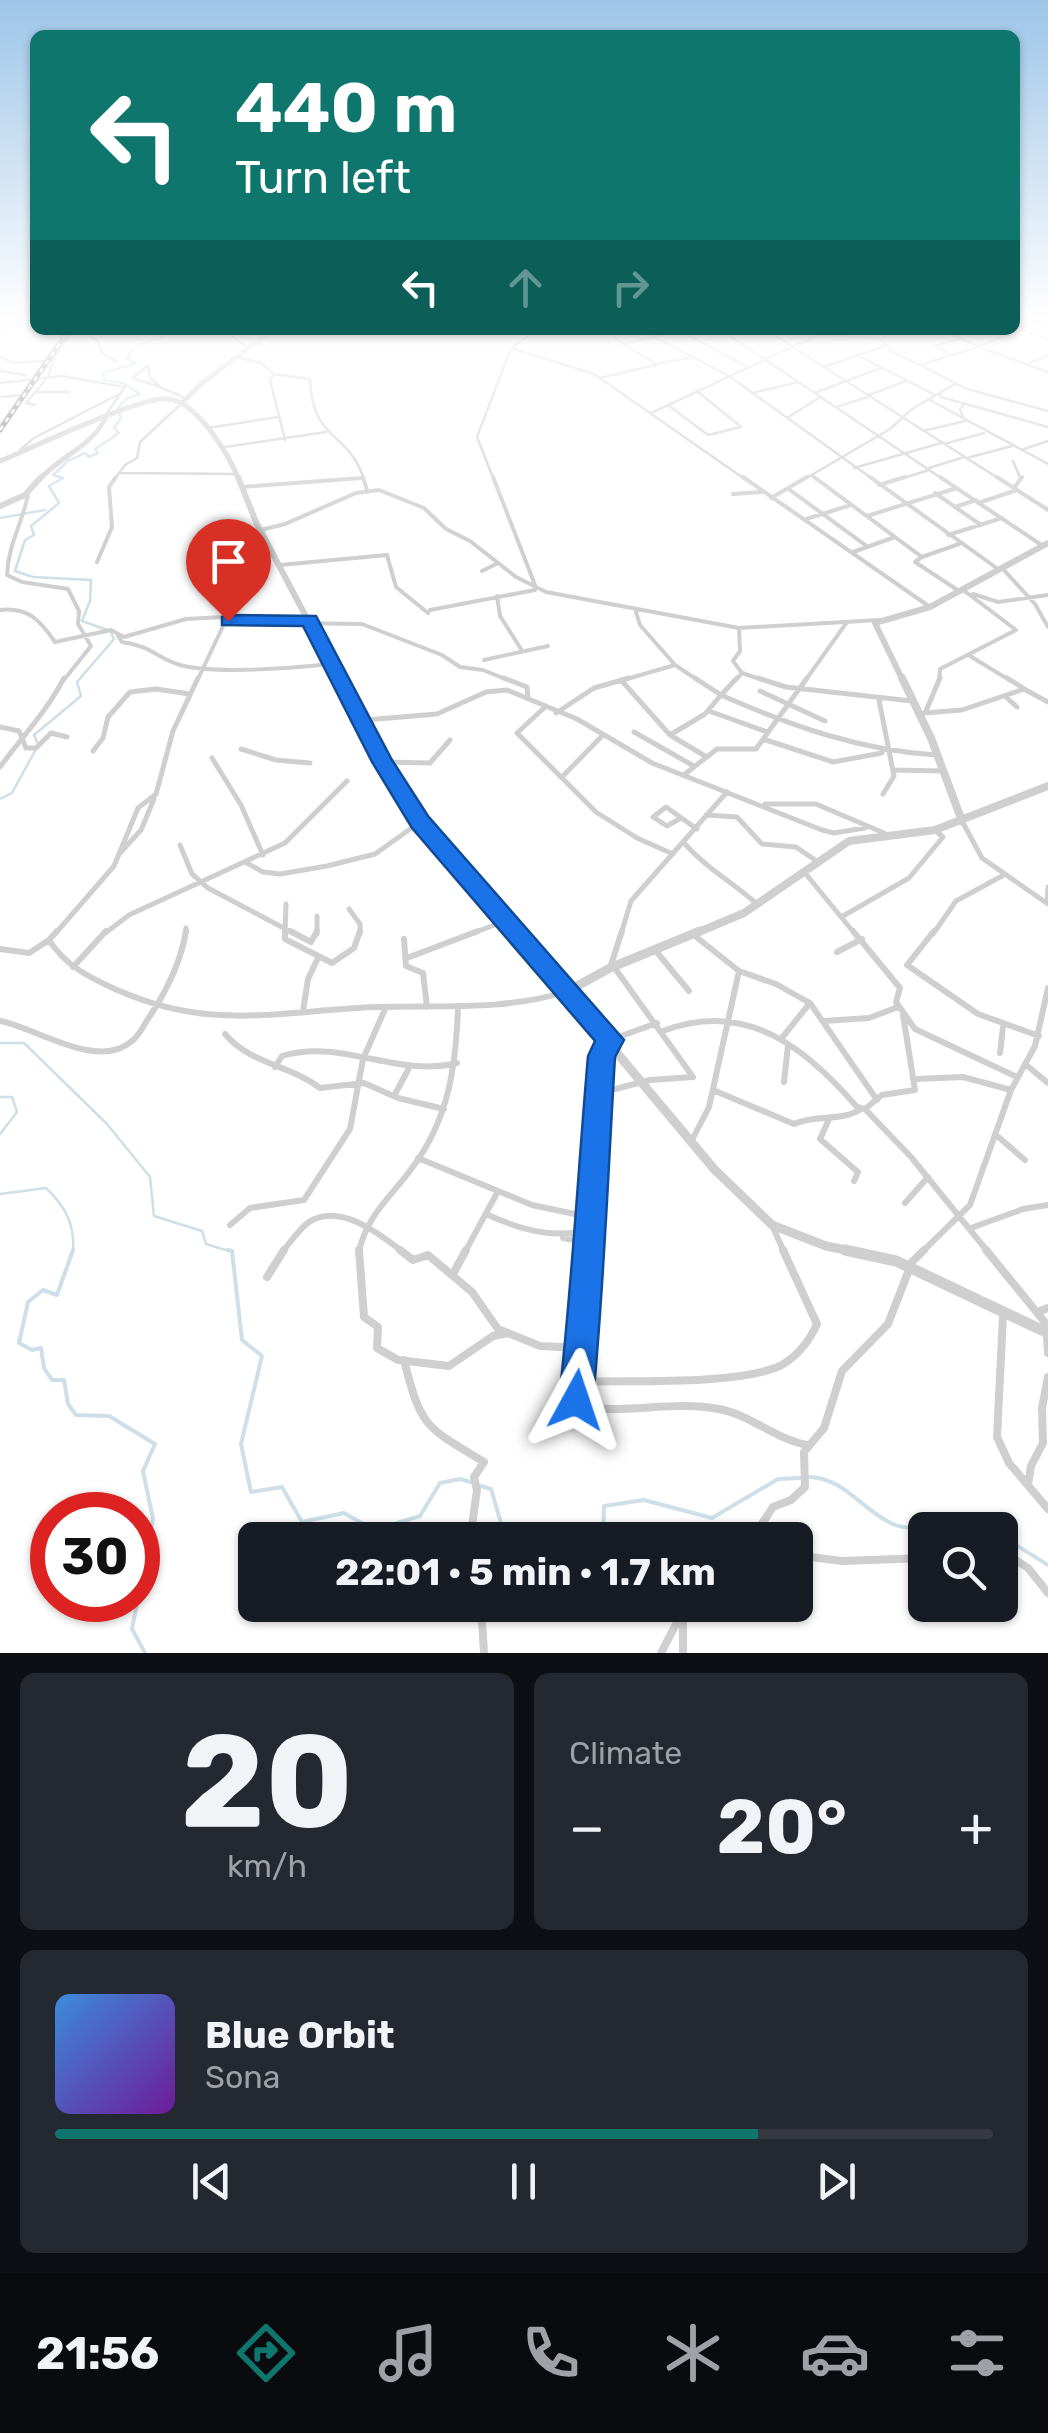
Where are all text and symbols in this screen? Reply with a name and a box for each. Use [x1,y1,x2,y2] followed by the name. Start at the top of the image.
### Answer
[235,67,457,150] text: 440 m
[70,70,200,200] icon: left
[235,151,411,204] text: Turn left
[393,260,448,315] icon: left
[498,260,553,315] icon: ahead
[603,260,658,315] icon: right
[186,519,271,622] pin
[201,534,256,589] icon: arrive
[524,1348,628,1452] position arrow
[30,1492,160,1622] speed limit sign: 30
[908,1512,1018,1622] map controls
[908,1512,1018,1622] button: search
[335,1549,716,1595] text: 22:01 · 5 min · 1.7 km
[181,1704,353,1859] text: 20
[569,1734,682,1772] text: Climate
[716,1783,847,1872] text: 20°
[569,1795,605,1860] text: −
[959,1795,993,1860] text: +
[227,1847,307,1885] text: km/h
[205,2012,395,2058] text: Blue Orbit
[205,2058,280,2096] text: Sona
[184,2154,239,2209] icon: previous
[496,2154,551,2209] icon: pause
[809,2154,864,2209] icon: next
[231,2318,301,2388] icon: directions
[373,2318,443,2388] icon: music
[516,2318,586,2388] icon: phone
[658,2318,728,2388] icon: climate
[800,2318,870,2388] icon: car
[942,2318,1012,2388] icon: filters
[36,2327,159,2380] text: 21:56

